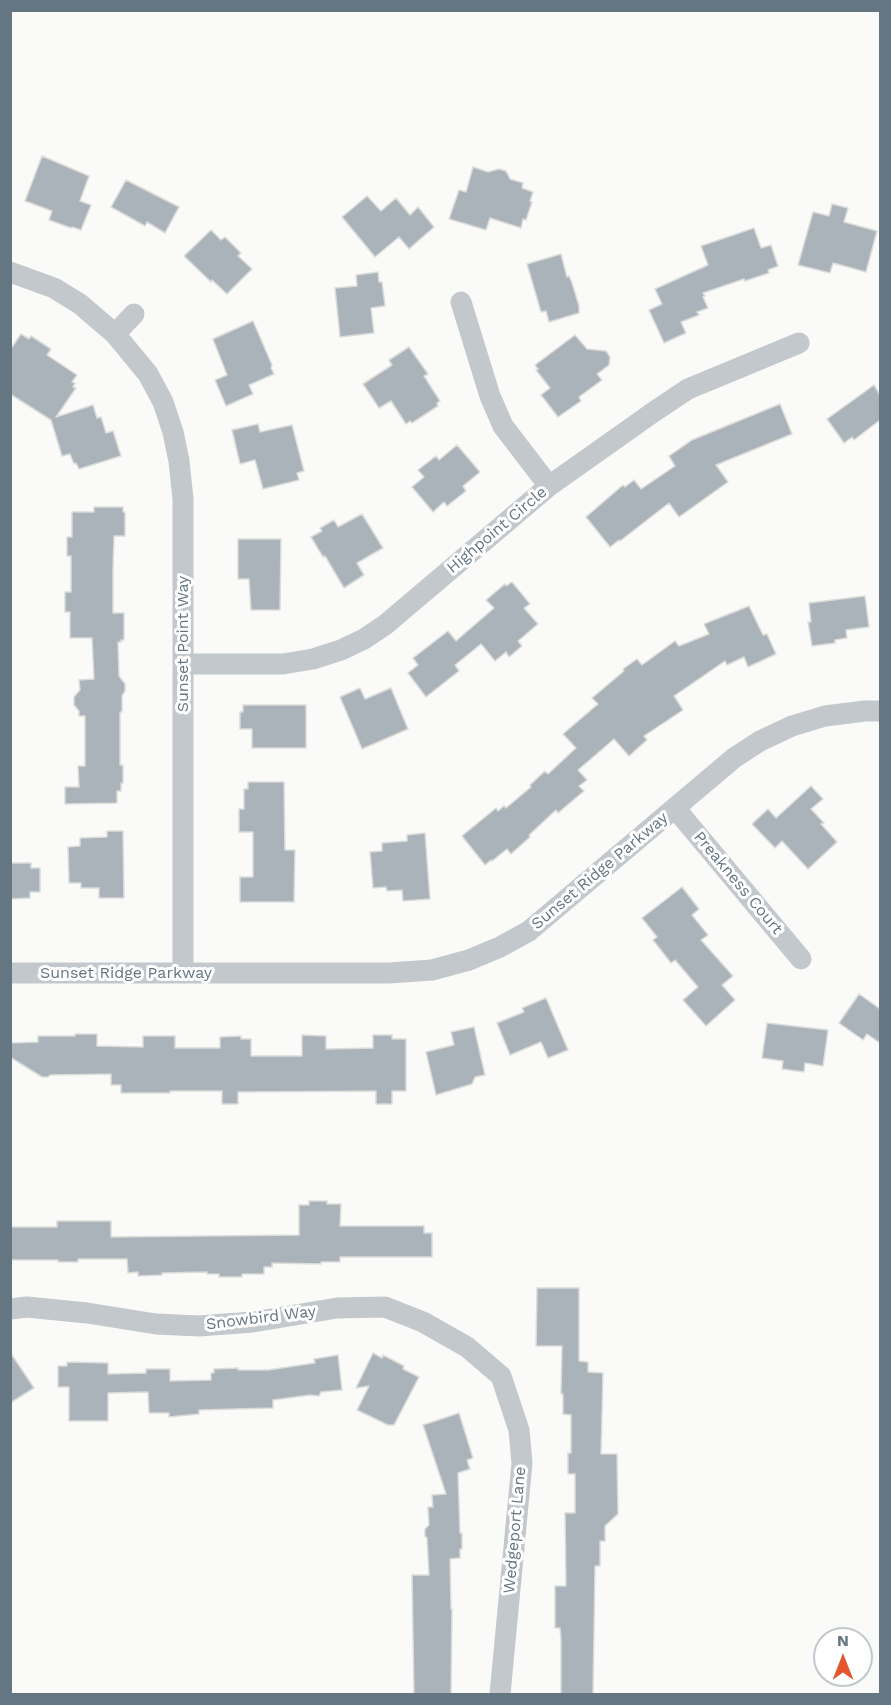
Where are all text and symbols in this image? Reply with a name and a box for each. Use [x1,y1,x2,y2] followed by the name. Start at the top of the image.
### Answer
[443,483,551,577] street label: Highpoint Circle
[173,576,193,712] street label: Sunset Point Way
[528,808,672,934] street label: Sunset Ridge Parkway
[689,828,787,938] street label: Preakness Court
[40,963,212,983] street label: Sunset Ridge Parkway
[205,1302,317,1334] street label: Snowbird Way
[500,1466,530,1594] street label: Wedgeport Lane
[813,1627,873,1687] north arrow
[837,1631,849,1650] text: N

